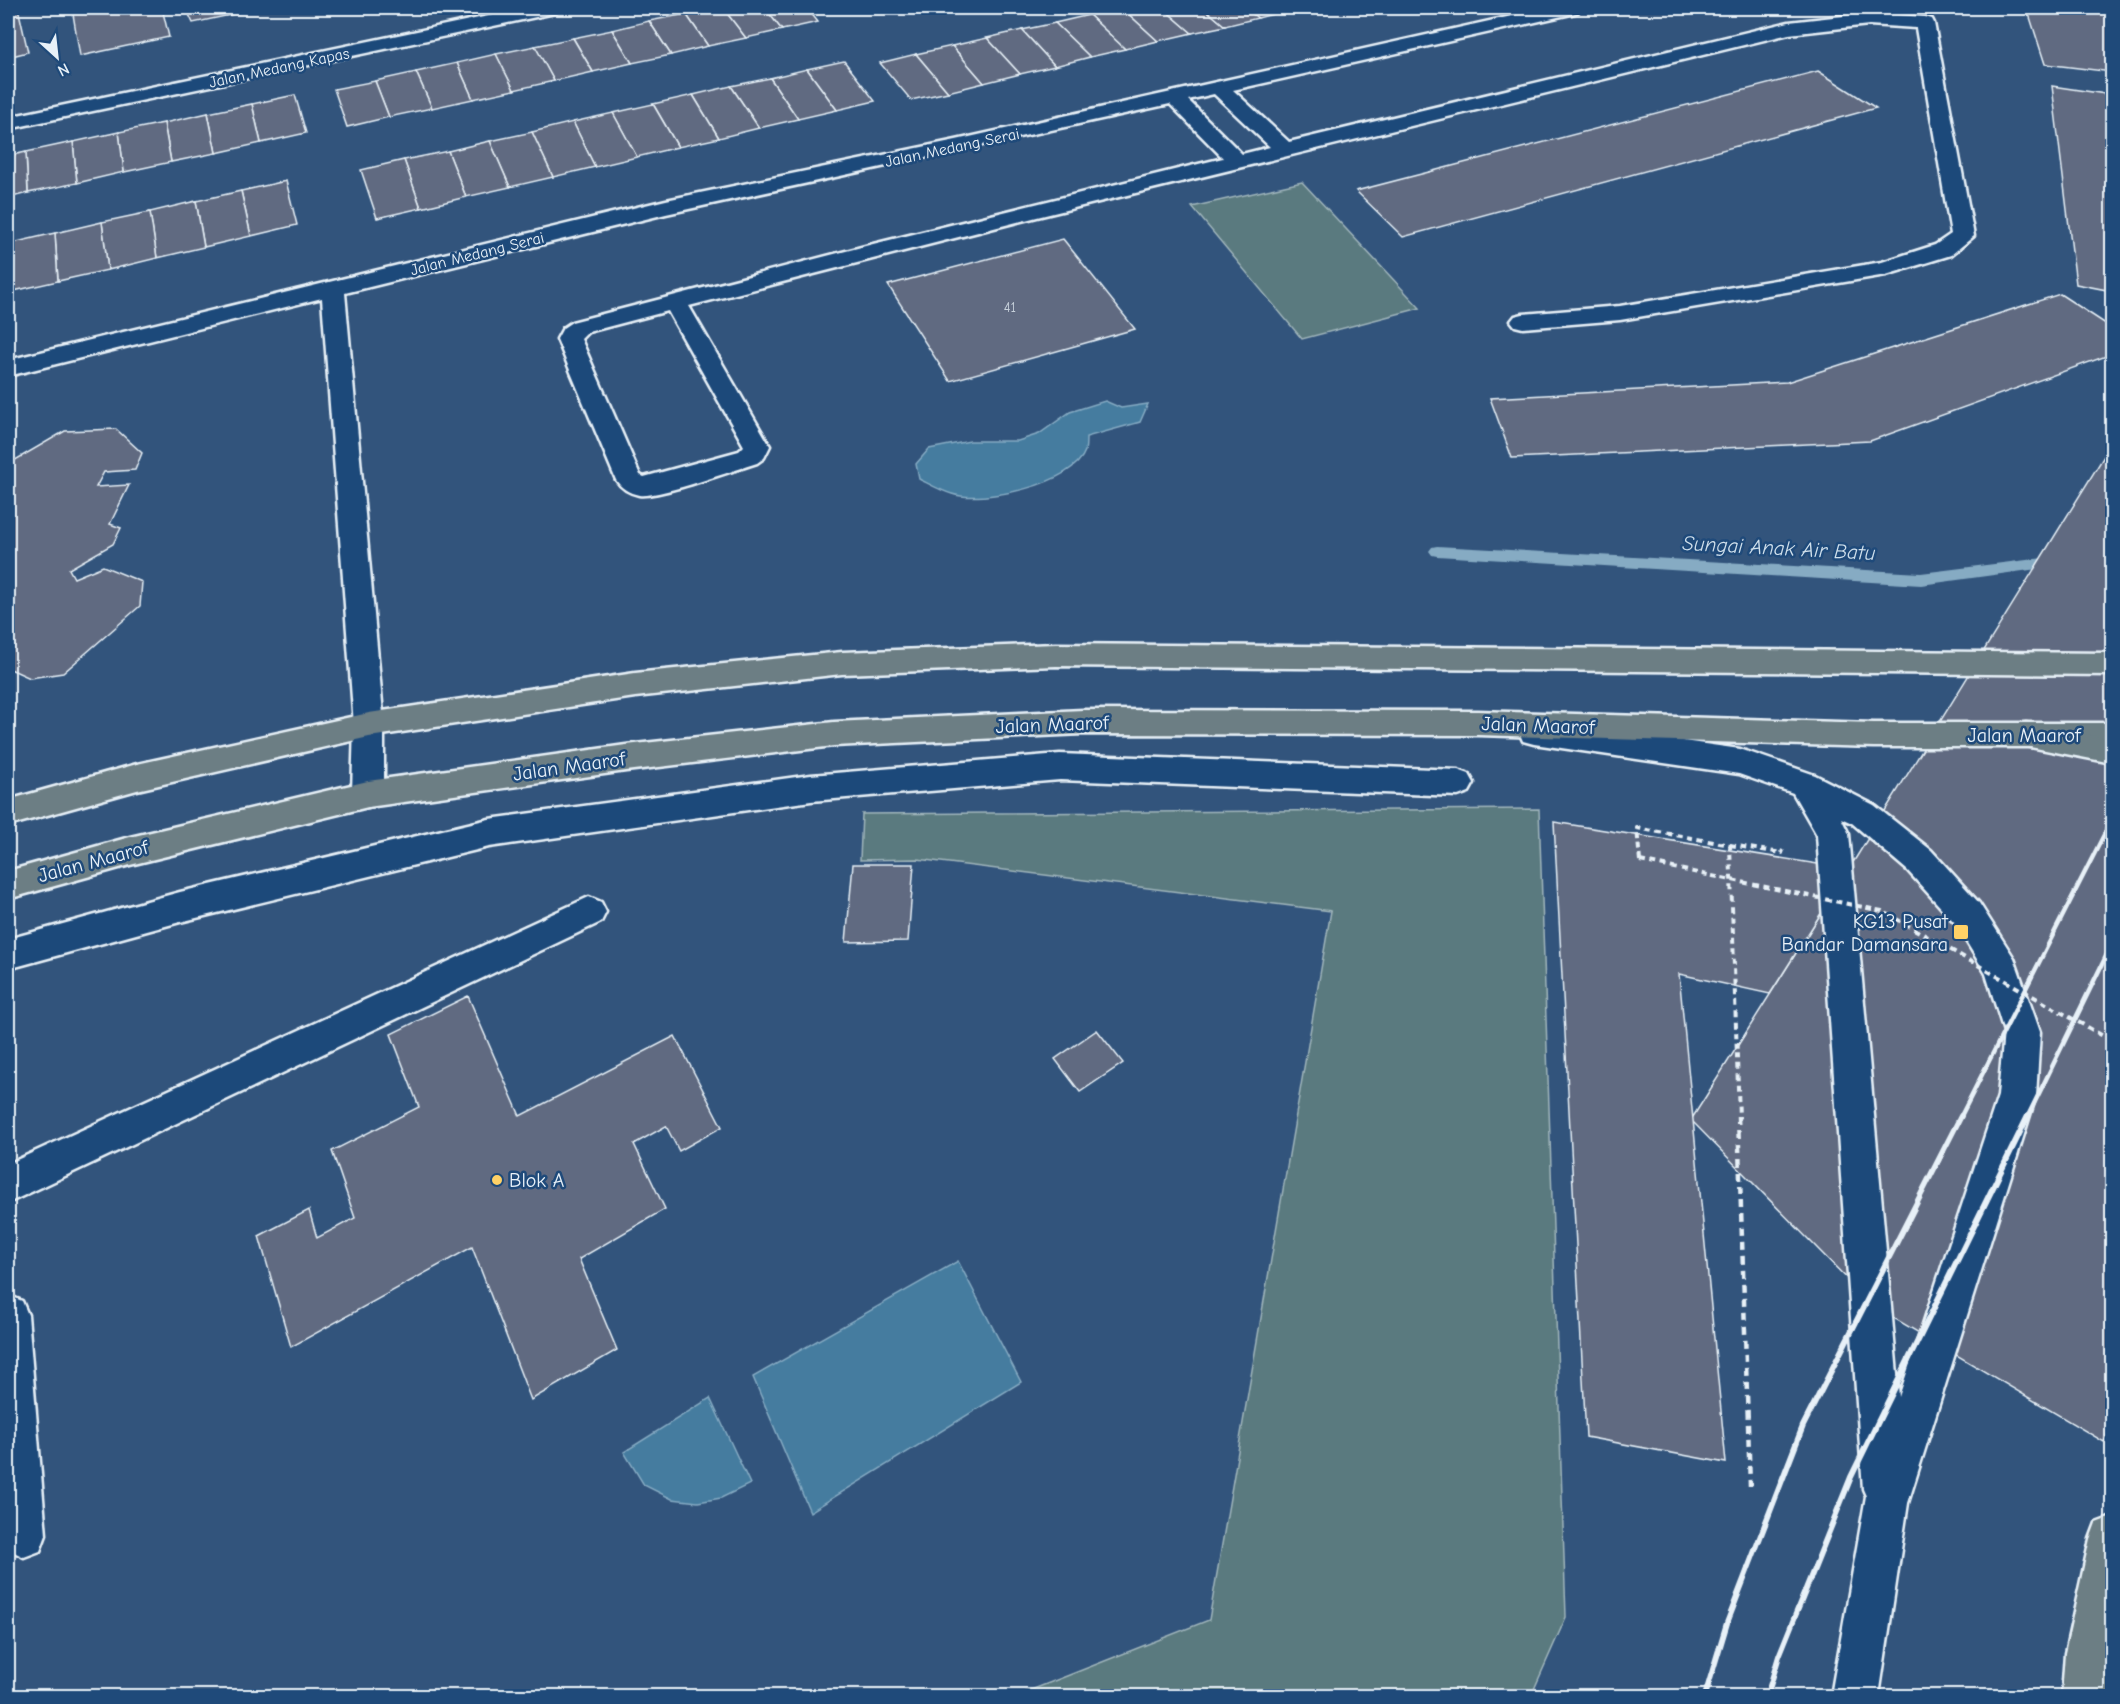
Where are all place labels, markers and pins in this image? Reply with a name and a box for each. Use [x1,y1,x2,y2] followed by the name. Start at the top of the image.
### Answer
[1781,910,1949,956] place label: KG13 Pusat Bandar Damansara
[1952,923,1970,941] marker: KG13 Pusat Bandar Damansara
[509,1169,565,1192] place label: Blok A
[490,1173,504,1187] marker: Blok A

